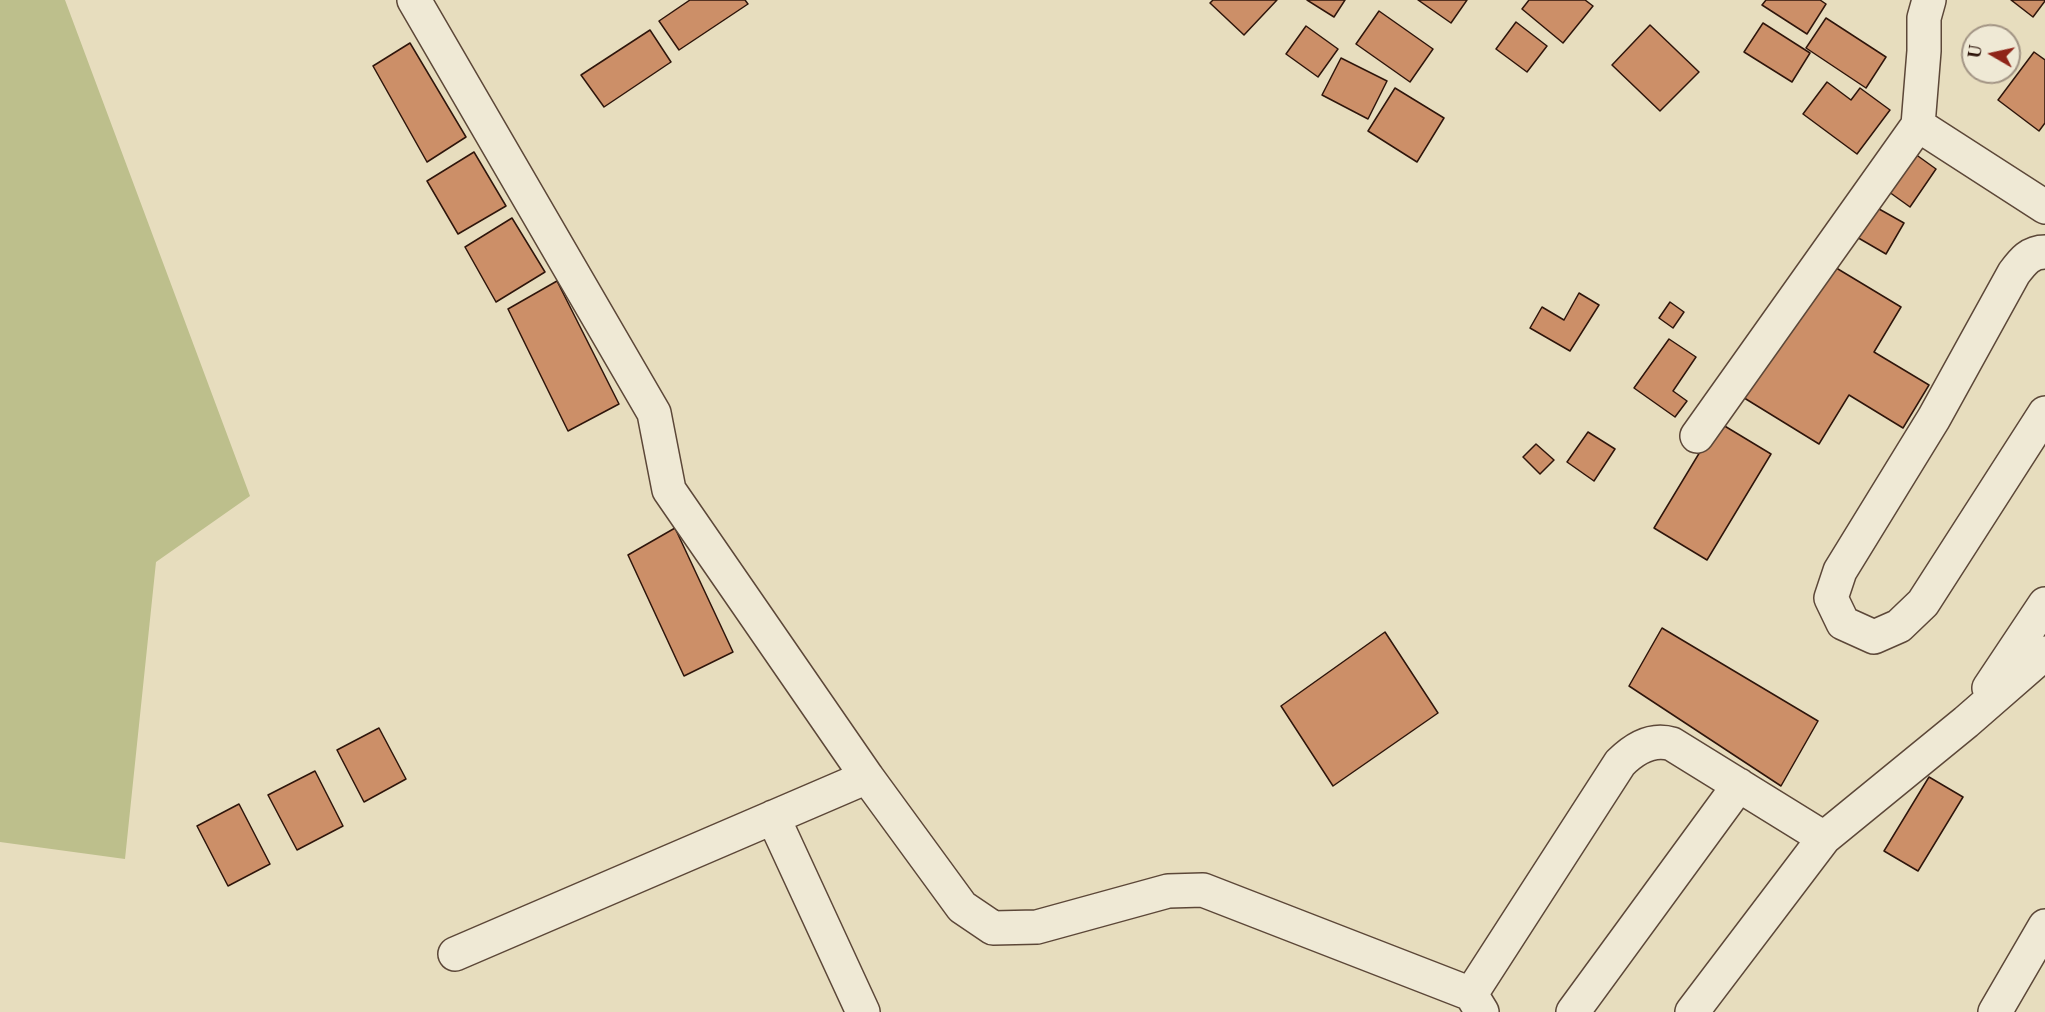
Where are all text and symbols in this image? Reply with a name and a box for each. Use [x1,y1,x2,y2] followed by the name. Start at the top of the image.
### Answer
[1961,24,2021,84] north arrow
[1964,44,1986,59] text: U

